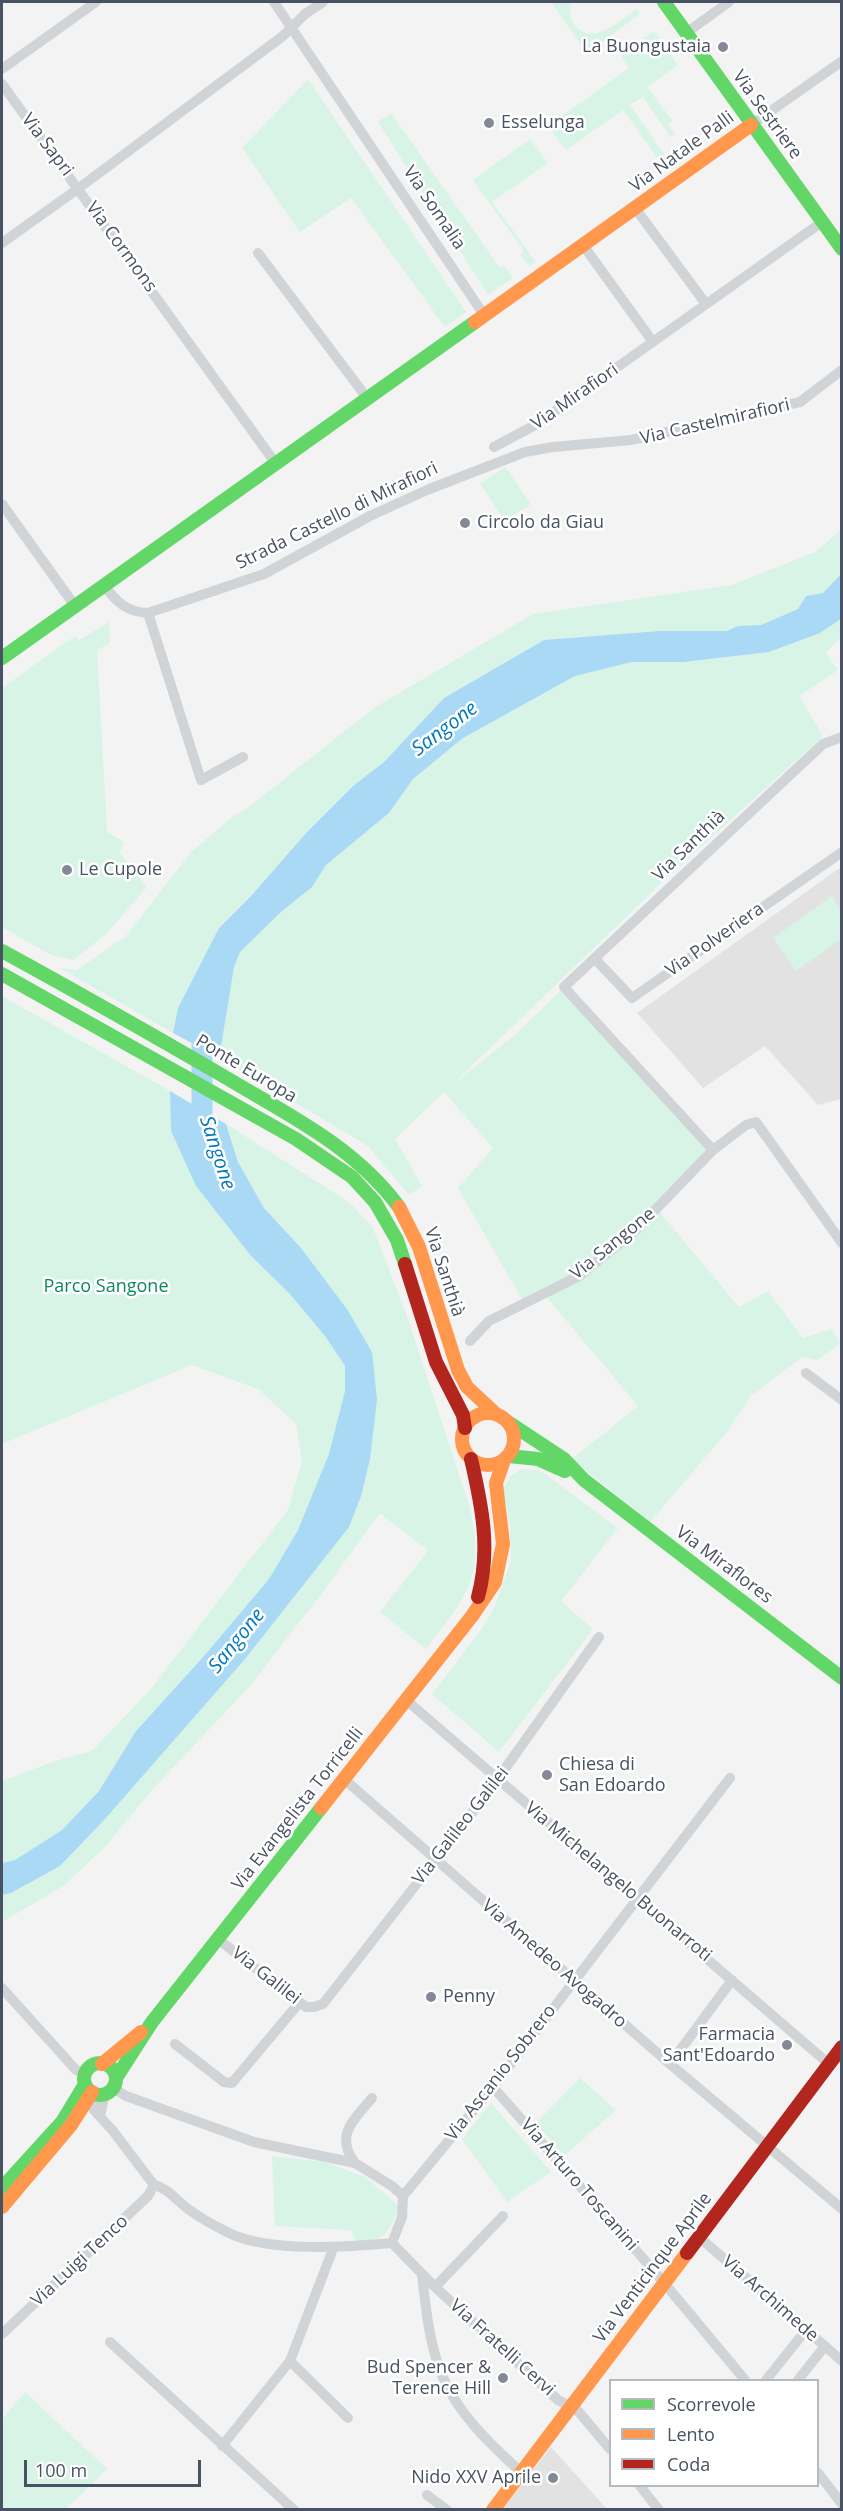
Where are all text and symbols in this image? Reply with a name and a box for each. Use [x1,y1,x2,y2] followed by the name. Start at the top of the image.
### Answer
[582,36,711,58] place label: La Buongustaia
[716,40,730,54] marker: La Buongustaia
[728,66,806,164] street label: Via Sestriere
[626,107,738,197] street label: Via Natale Palli
[16,109,78,181] street label: Via Sapri
[501,112,585,134] place label: Esselunga
[482,116,496,130] marker: Esselunga
[398,162,470,254] street label: Via Somalia
[81,198,161,296] street label: Via Cormons
[527,359,623,435] street label: Via Mirafiori
[638,394,792,450] street label: Via Castelmirafiori
[232,458,442,574] street label: Strada Castello di Mirafiori
[477,512,604,534] place label: Circolo da Giau
[458,516,472,530] marker: Circolo da Giau
[407,697,483,761] water label: Sangone
[648,806,730,886] street label: Via Santhià
[79,859,162,881] place label: Le Cupole
[60,863,74,877] marker: Le Cupole
[662,898,768,982] street label: Via Polveriera
[192,1030,300,1108] street label: Ponte Europa
[194,1113,240,1193] water label: Sangone
[566,1203,660,1285] street label: Via Sangone
[419,1225,469,1319] street label: Via Santhià
[44,1276,168,1298] park label: Parco Sangone
[671,1522,777,1608] street label: Via Miraflores
[204,1604,270,1678] water label: Sangone
[228,1723,368,1895] street label: Via Evangelista Torricelli
[559,1754,666,1796] place label: Chiesa di San Edoardo
[408,1763,514,1889] street label: Via Galileo Galilei
[540,1768,554,1782] marker: Chiesa di San Edoardo
[520,1798,716,1966] street label: Via Michelangelo Buonarroti
[477,1895,631,2033] street label: Via Amedeo Avogadro
[227,1942,305,2010] street label: Via Galilei
[443,1986,495,2008] place label: Penny
[424,1990,438,2004] marker: Penny
[441,2001,561,2145] street label: Via Ascanio Sobrero
[663,2024,775,2066] place label: Farmacia Sant'Edoardo
[780,2038,794,2052] marker: Farmacia Sant'Edoardo
[516,2114,642,2256] street label: Via Arturo Toscanini
[589,2189,717,2347] street label: Via Venticinque Aprile
[27,2211,133,2311] street label: Via Luigi Tenco
[717,2251,823,2347] street label: Via Archimede
[445,2295,559,2401] street label: Via Fratelli Cervi
[367,2357,491,2400] place label: Bud Spencer & Terence Hill
[496,2371,510,2385] marker: Bud Spencer & Terence Hill
[609,2379,819,2487] legend
[667,2392,756,2416] text: Scorrevole
[667,2422,715,2446] text: Lento
[27,2448,204,2486] scale bar
[667,2452,710,2476] text: Coda
[35,2458,87,2482] text: 100 m
[411,2467,541,2489] place label: Nido XXV Aprile
[546,2471,560,2485] marker: Nido XXV Aprile

